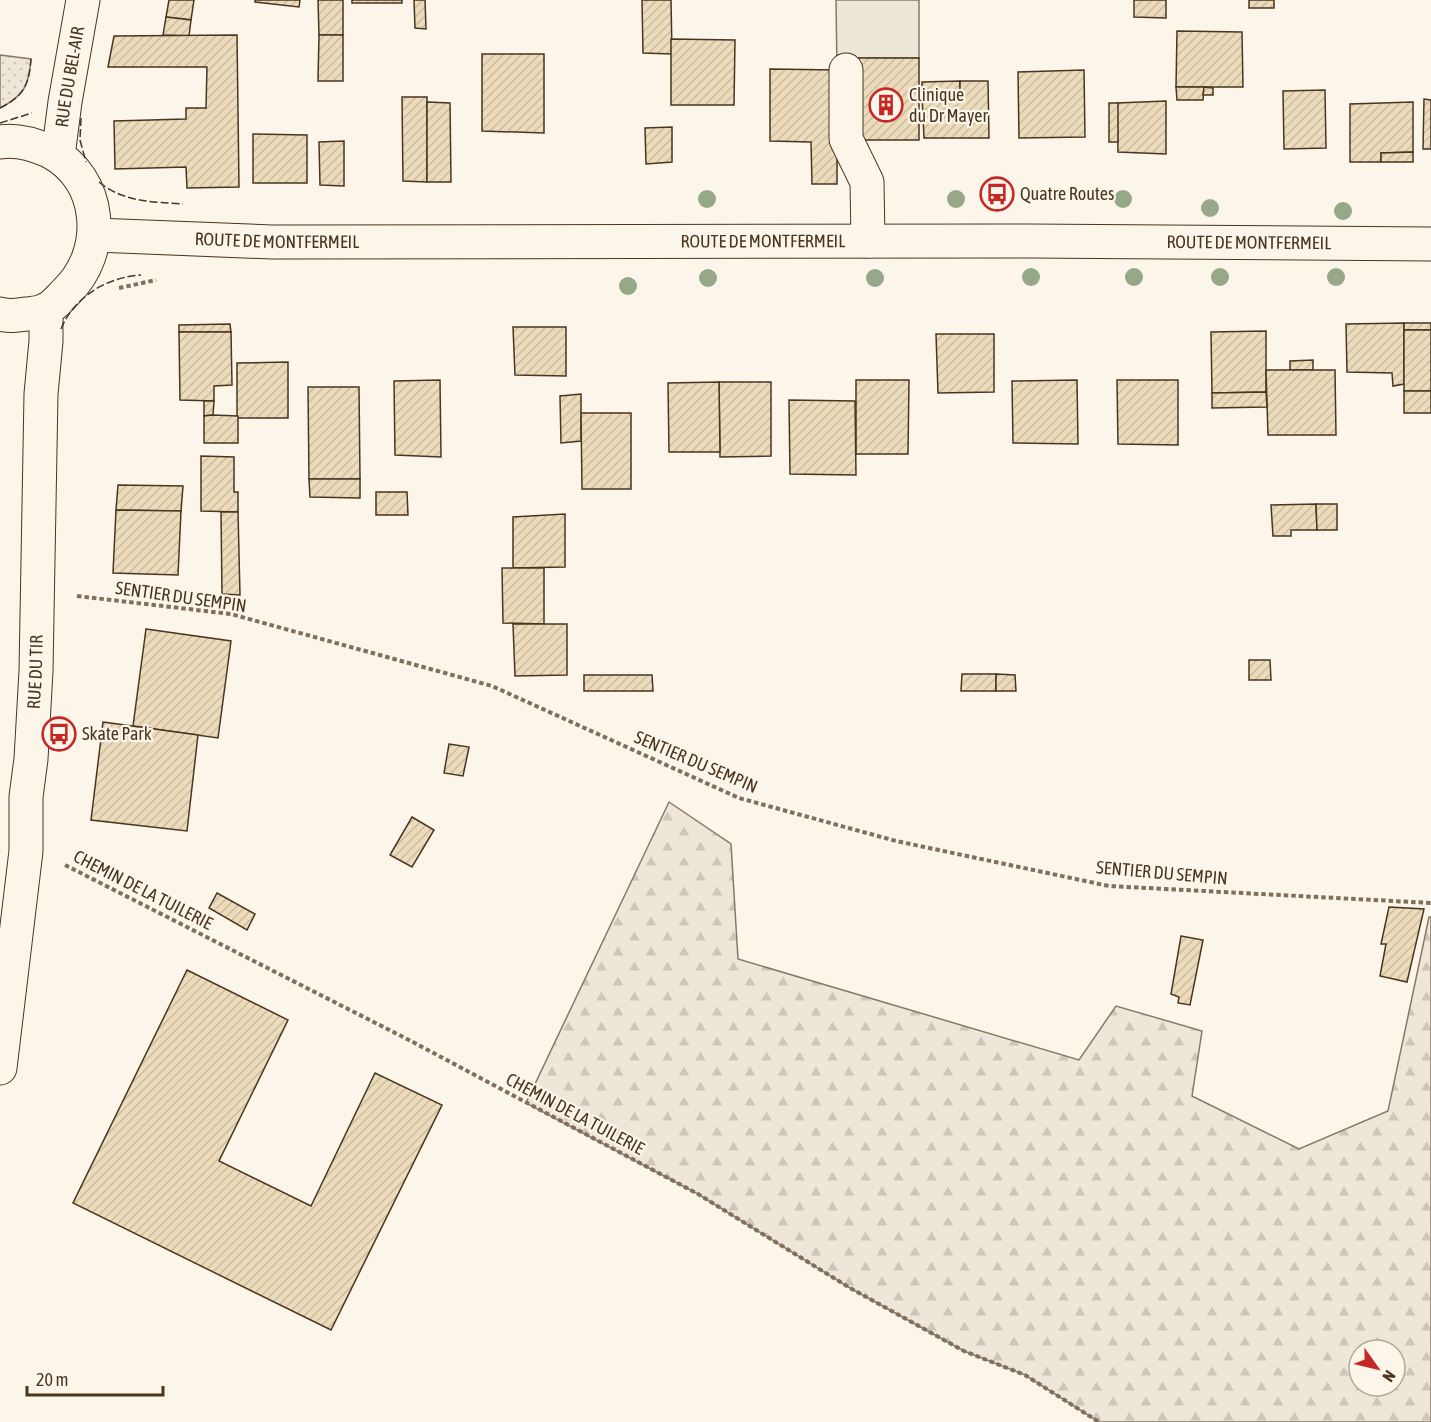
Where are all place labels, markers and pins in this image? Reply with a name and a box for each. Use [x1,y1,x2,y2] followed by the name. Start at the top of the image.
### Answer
[909,84,988,126] place label: Clinique du Dr Mayer
[868,87,904,123] building icon: Clinique du Dr Mayer
[979,176,1015,212] bus stop icon: Quatre Routes
[1020,183,1114,204] place label: Quatre Routes
[41,716,77,752] bus stop icon: Skate Park
[82,723,152,744] place label: Skate Park

